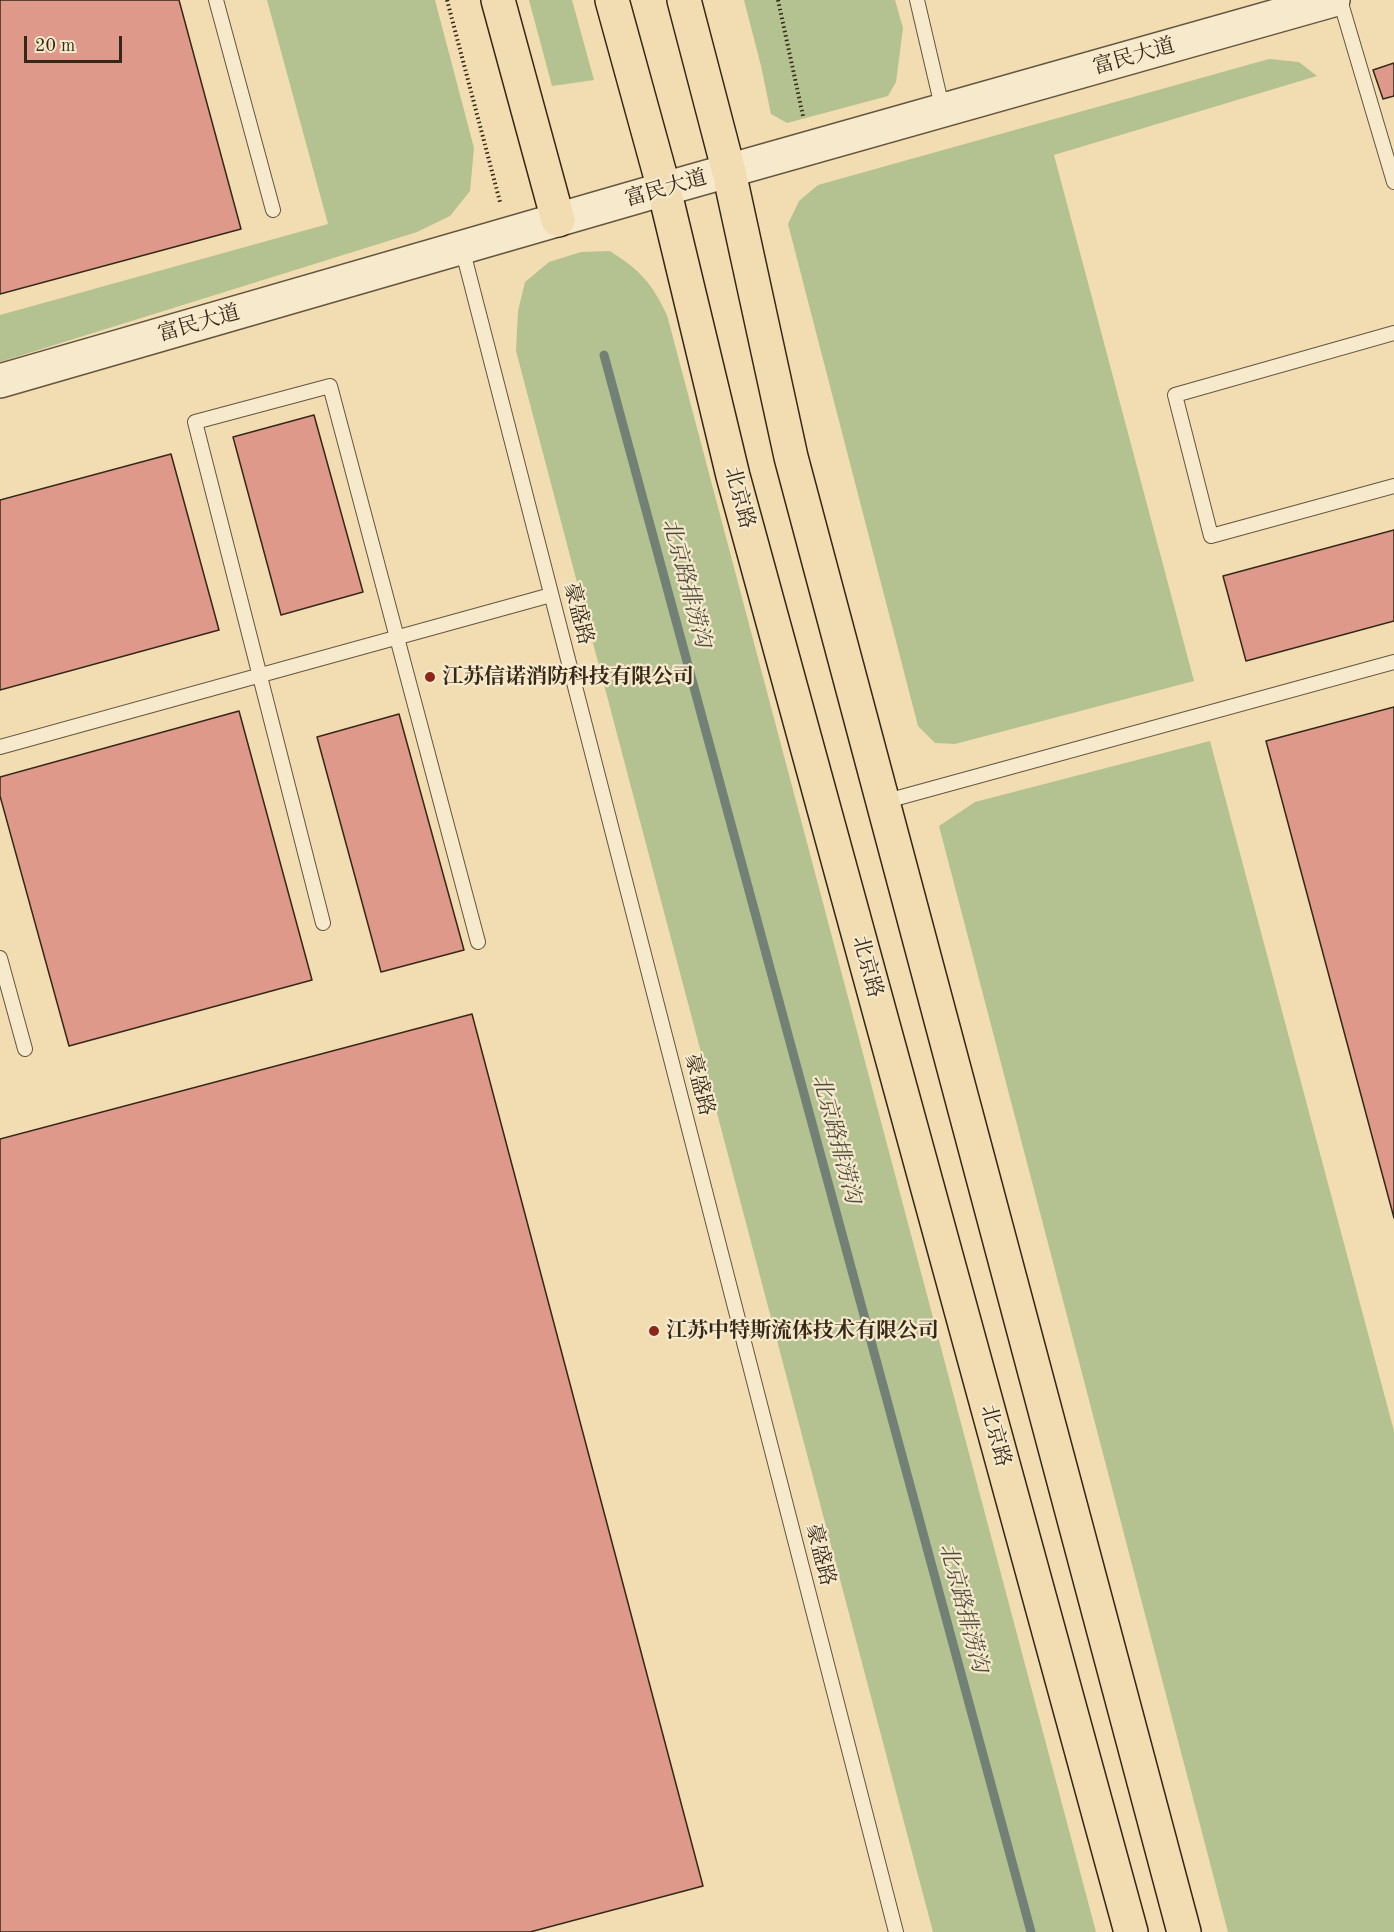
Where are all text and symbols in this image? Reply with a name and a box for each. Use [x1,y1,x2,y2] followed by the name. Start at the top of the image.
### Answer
[27,24,124,62] scale bar
[1090,33,1178,81] street label: 富民大道
[35,37,75,55] text: 20 m
[622,165,710,213] street label: 富民大道
[155,300,243,348] street label: 富民大道
[719,464,759,532] street label: 北京路
[656,516,716,650] water label: 北京路排涝沟
[558,580,598,648] street label: 豪盛路
[442,664,694,690] place label: 江苏信诺消防科技有限公司
[423,670,437,684] marker: 江苏信诺消防科技有限公司
[847,933,887,1001] street label: 北京路
[679,1051,719,1119] street label: 豪盛路
[806,1072,866,1206] water label: 北京路排涝沟
[666,1318,939,1344] place label: 江苏中特斯流体技术有限公司
[647,1324,661,1338] marker: 江苏中特斯流体技术有限公司
[975,1402,1015,1470] street label: 北京路
[800,1521,840,1589] street label: 豪盛路
[933,1541,993,1675] water label: 北京路排涝沟

